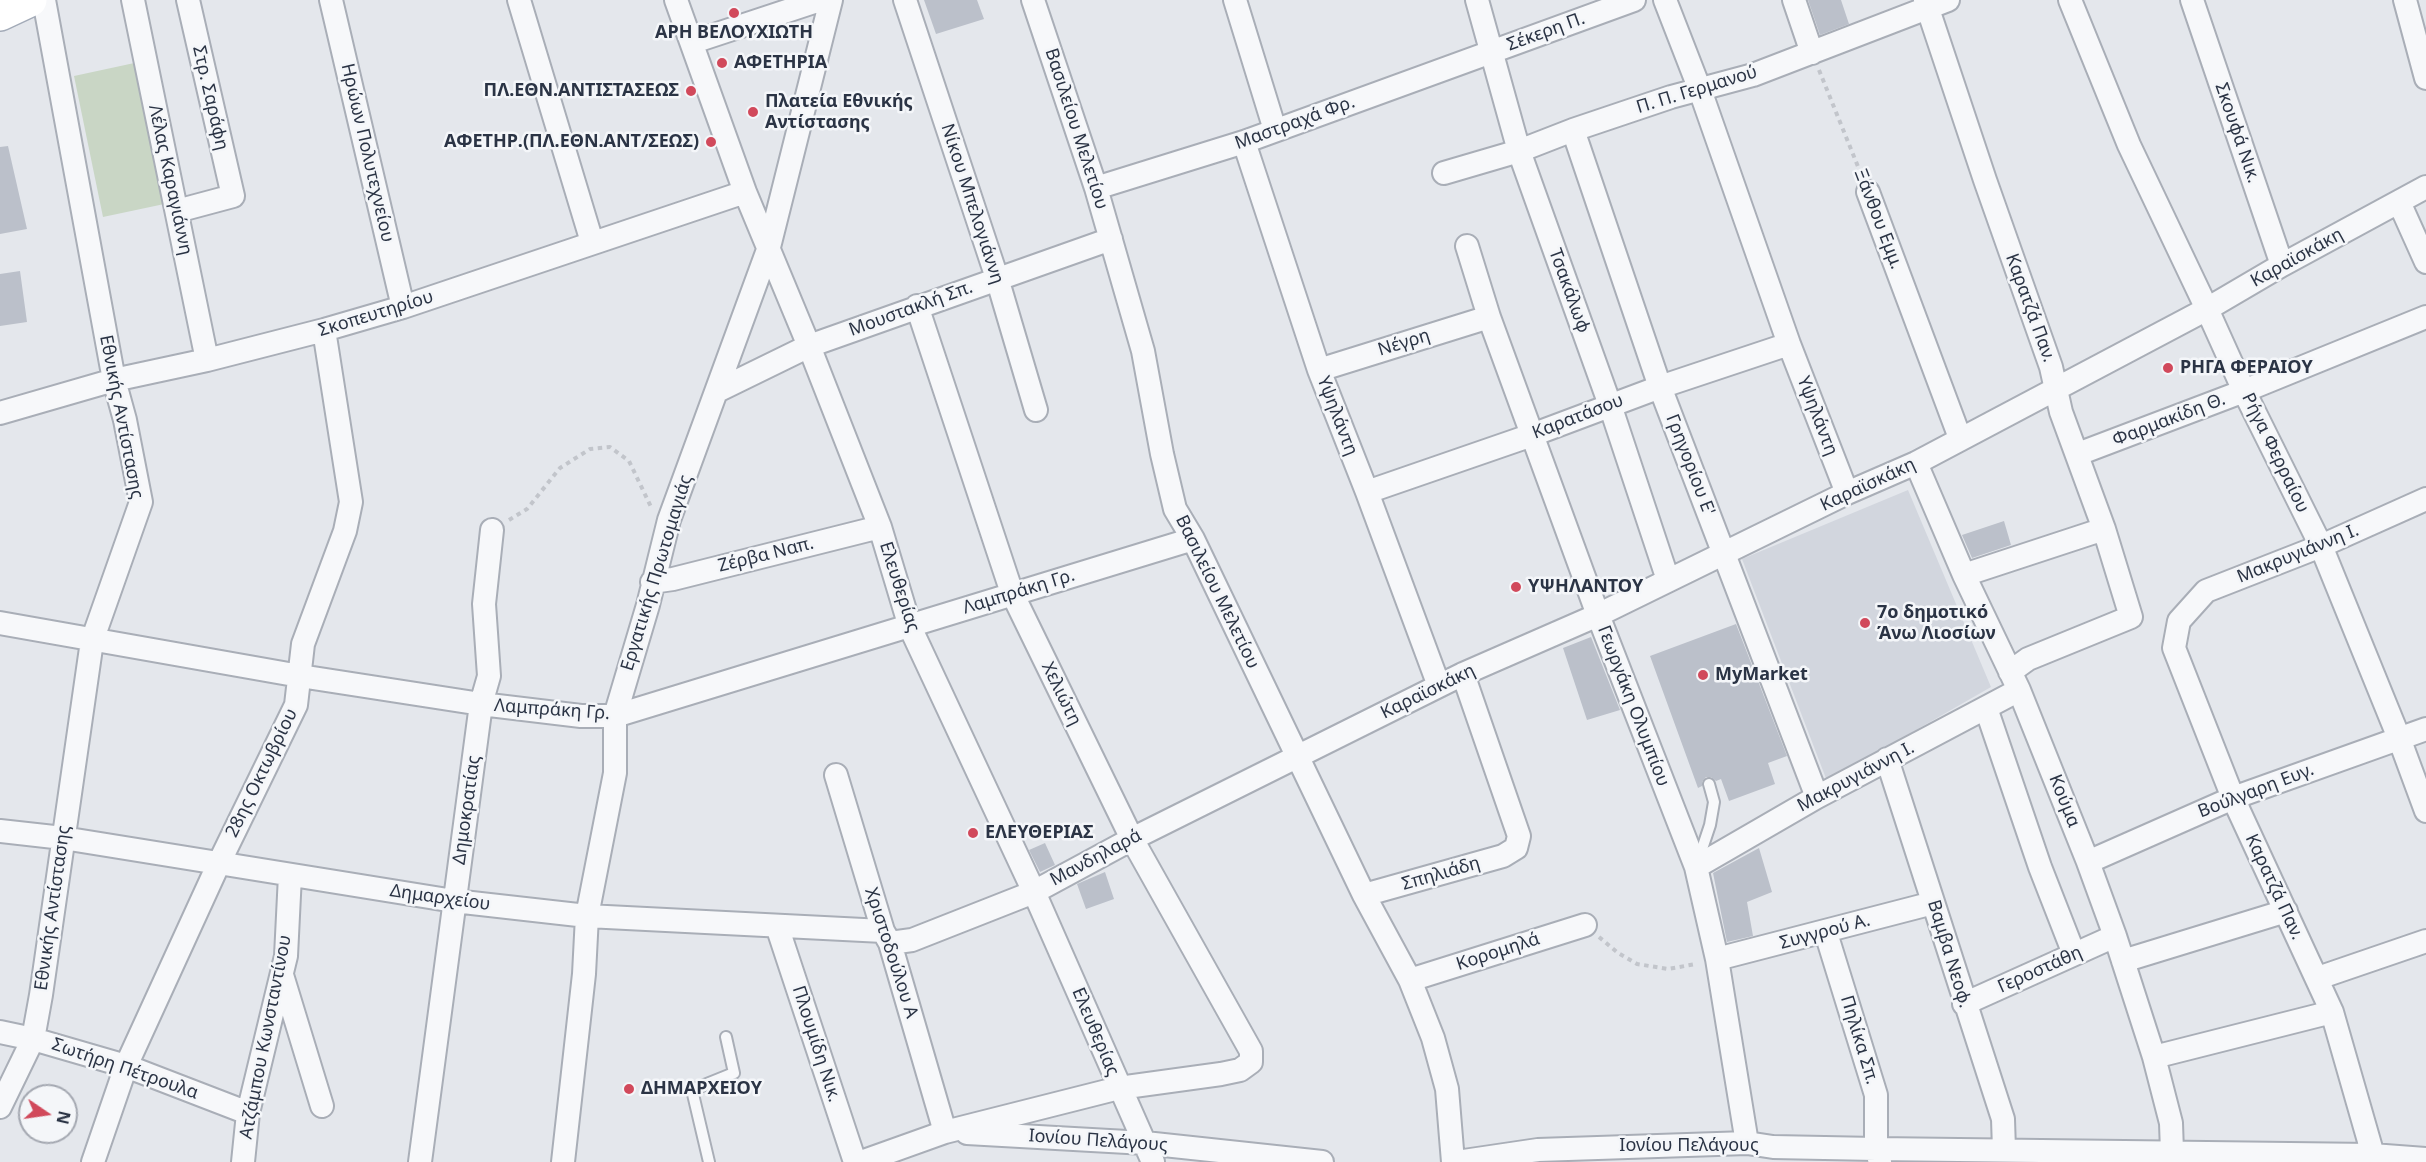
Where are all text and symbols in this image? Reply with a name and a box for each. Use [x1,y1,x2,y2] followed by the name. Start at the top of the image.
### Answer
[727,6,741,20] marker: ΑΡΗ ΒΕΛΟΥΧΙΩΤΗ
[1504,8,1588,56] street label: Σέκερη Π.
[655,22,813,44] place label: ΑΡΗ ΒΕΛΟΥΧΙΩΤΗ
[187,44,233,152] street label: Στρ. Σαράφη
[1040,46,1112,212] street label: Βασιλείου Μελετίου
[734,52,827,74] place label: ΑΦΕΤΗΡΙΑ
[715,56,729,70] marker: ΑΦΕΤΗΡΙΑ
[1634,61,1760,119] street label: Π. Π. Γερμανού
[336,62,398,244] street label: Ηρώων Πολυτεχνείου
[484,80,679,102] place label: ΠΛ.ΕΘΝ.ΑΝΤΙΣΤΑΣΕΩΣ
[2210,80,2264,186] street label: Σκουφά Νικ.
[684,84,698,98] marker: ΠΛ.ΕΘΝ.ΑΝΤΙΣΤΑΣΕΩΣ
[765,91,913,134] place label: Πλατεία Εθνικής Αντίστασης
[1232,91,1358,155] street label: Μαστραχά Φρ.
[144,103,196,257] street label: Λέλας Καραγιάννη
[746,105,760,119] marker: Πλατεία Εθνικής Αντίστασης
[936,121,1008,287] street label: Νίκου Μπελογιάννη
[444,131,699,153] place label: ΑΦΕΤΗΡ.(ΠΛ.ΕΘΝ.ΑΝΤ/ΣΕΩΣ)
[704,135,718,149] marker: ΑΦΕΤΗΡ.(ΠΛ.ΕΘΝ.ΑΝΤ/ΣΕΩΣ)
[1849,166,1907,272] street label: Ξάνθου Εμμ.
[2247,224,2347,292] street label: Καραϊσκάκη
[1544,246,1594,336] street label: Τσακάλωφ
[2000,251,2060,365] street label: Καρατζά Παν.
[846,277,976,341] street label: Μουστακλή Σπ.
[316,286,436,342] street label: Σκοπευτηρίου
[1375,325,1433,361] street label: Νέγρη
[95,333,147,501] street label: Εθνικής Αντίστασης
[2180,357,2313,379] place label: ΡΗΓΑ ΦΕΡΑΙΟΥ
[2161,361,2175,375] marker: ΡΗΓΑ ΦΕΡΑΙΟΥ
[1312,373,1362,459] street label: Υψηλάντη
[1792,373,1842,459] street label: Υψηλάντη
[2110,389,2228,451] street label: Φαρμακίδη Θ.
[1529,390,1627,444] street label: Καρατάσου
[2237,390,2313,516] street label: Ρήγα Φερραίου
[1661,411,1719,519] street label: Γρηγορίου Ε'
[1817,454,1919,516] street label: Καραϊσκάκη
[617,472,697,674] street label: Εργατικής Πρωτομαγιάς
[1170,512,1264,672] street label: Βασιλείου Μελετίου
[2234,520,2362,588] street label: Μακρυγιάννη Ι.
[716,533,816,577] street label: Ζέρβα Ναπ.
[874,539,924,635] street label: Ελευθερίας
[960,565,1078,619] street label: Λαμπράκη Γρ.
[1528,576,1643,598] place label: ΥΨΗΛΑΝΤΟΥ
[1509,580,1523,594] marker: ΥΨΗΛΑΝΤΟΥ
[1877,602,1996,644] place label: 7ο δημοτικό Άνω Λιοσίων
[1858,616,1872,630] marker: 7ο δημοτικό Άνω Λιοσίων
[1592,622,1674,790] street label: Γεωργάκη Ολυμπίου
[1036,659,1086,729] street label: Χελιώτη
[1377,660,1479,724] street label: Καραϊσκάκη
[1715,664,1808,686] place label: MyMarket
[1696,668,1710,682] marker: MyMarket
[493,695,611,725] street label: Λαμπράκη Γρ.
[221,705,303,841] street label: 28ης Οκτωβρίου
[1794,737,1918,817] street label: Μακρυγιάννη Ι.
[449,754,485,866] street label: Δημοκρατίας
[2195,759,2317,823] street label: Βούλγαρη Ευγ.
[2044,771,2084,831] street label: Κούμα
[985,822,1093,844] place label: ΕΛΕΥΘΕΡΙΑΣ
[31,824,75,992] street label: Εθνικής Αντίστασης
[1047,825,1145,891] street label: Μανδηλαρά
[966,826,980,840] marker: ΕΛΕΥΘΕΡΙΑΣ
[2240,831,2308,943] street label: Καρατζά Παν.
[1399,853,1483,895] street label: Σπηλιάδη
[388,880,492,916] street label: Δημαρχείου
[860,885,922,1021] street label: Χριστοδούλου Α
[1922,897,1976,1011] street label: Βαμβα Νεοφ.
[1777,910,1873,954] street label: Συγγρού Α.
[1454,928,1542,976] street label: Κορομηλά
[236,933,296,1141] street label: Ατζάμπου Κωνσταντίνου
[1994,942,2086,998] street label: Γεροστάθη
[787,983,845,1105] street label: Πλουμίδη Νικ.
[1067,985,1123,1079] street label: Ελευθερίας
[1835,993,1883,1087] street label: Πηλίκα Σπ.
[49,1034,201,1104] street label: Σωτήρη Πέτρουλα
[641,1078,762,1100] place label: ΔΗΜΑΡΧΕΙΟΥ
[622,1082,636,1096] marker: ΔΗΜΑΡΧΕΙΟΥ
[18,1084,78,1144] north arrow
[51,1109,76,1126] text: N
[1028,1125,1168,1157] street label: Ιονίου Πελάγους
[1619,1135,1759,1157] street label: Ιονίου Πελάγους

